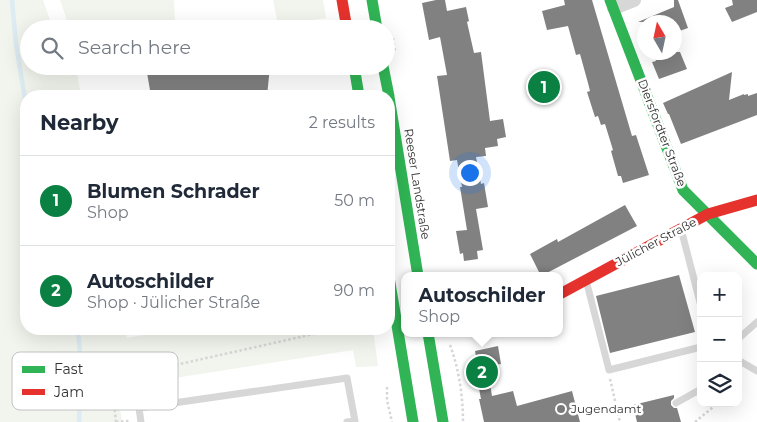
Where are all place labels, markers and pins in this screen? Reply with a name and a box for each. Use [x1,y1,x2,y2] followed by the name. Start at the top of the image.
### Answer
[528,68,560,106] pin: 1
[466,353,498,391] pin: 2
[570,401,642,416] place label: Jugendamt
[555,403,567,415] marker: Jugendamt

